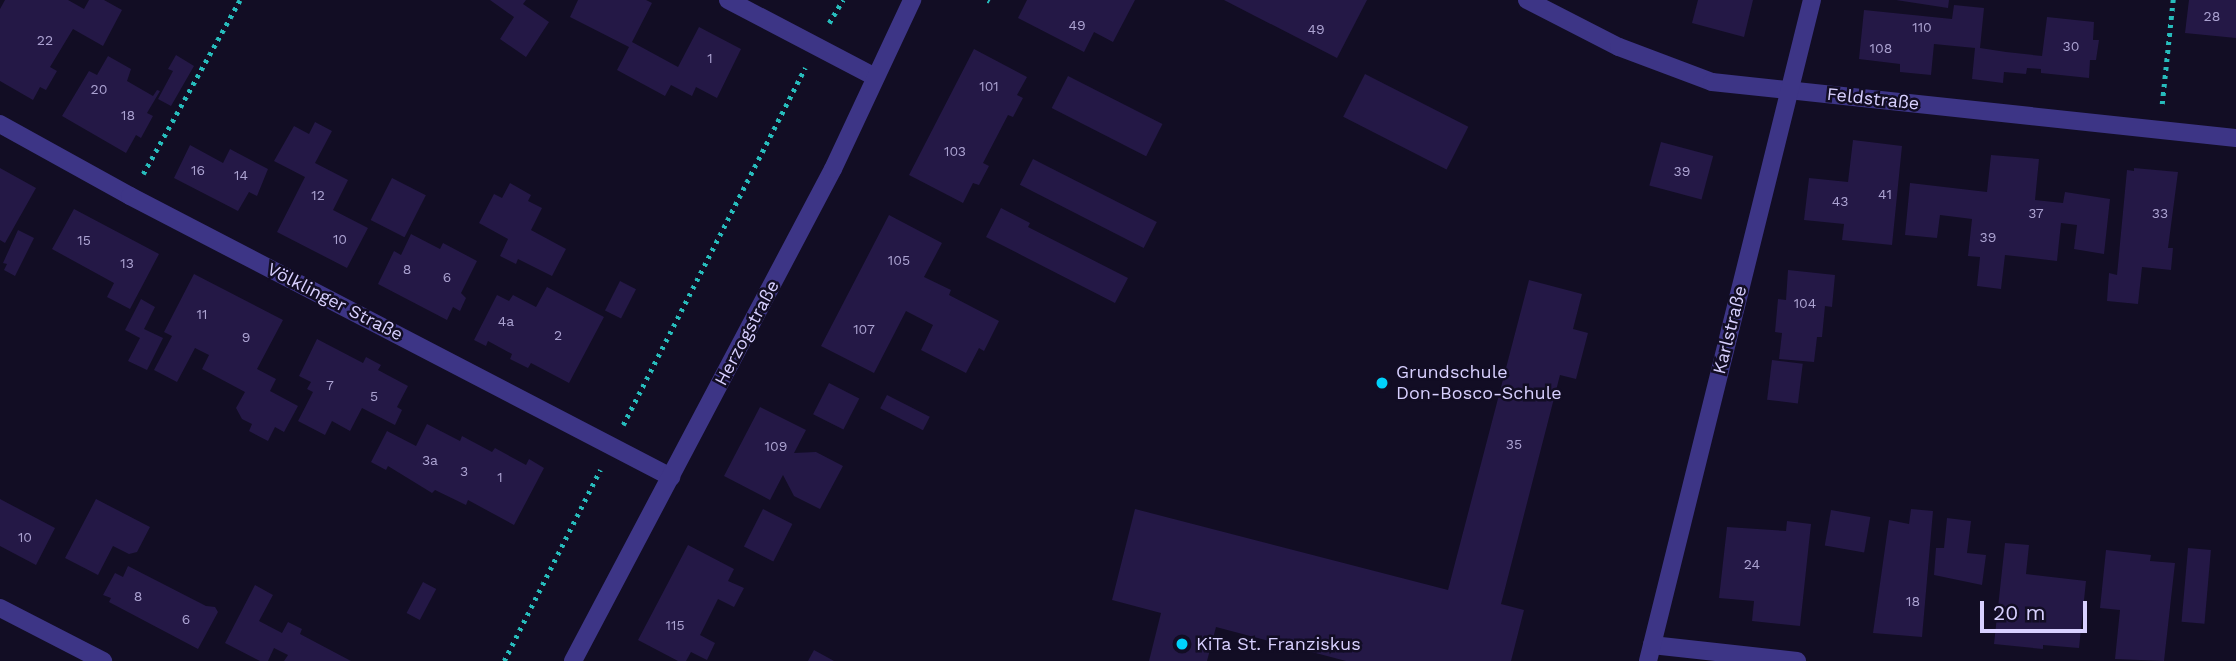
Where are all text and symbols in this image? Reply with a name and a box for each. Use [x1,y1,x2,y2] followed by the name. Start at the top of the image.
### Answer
[2204,8,2220,24] house number: 28
[1068,17,1086,33] house number: 49
[1912,19,1932,35] house number: 110
[1307,21,1325,37] house number: 49
[37,32,53,48] house number: 22
[2063,38,2079,54] house number: 30
[1870,40,1892,56] house number: 108
[707,50,713,66] house number: 1
[979,78,999,94] house number: 101
[91,81,107,97] house number: 20
[1826,83,1920,115] street label: Feldstraße
[121,107,135,123] house number: 18
[944,143,966,159] house number: 103
[191,162,205,178] house number: 16
[1674,163,1690,179] house number: 39
[234,167,248,183] house number: 14
[1878,186,1892,202] house number: 41
[311,187,325,203] house number: 12
[1832,193,1848,209] house number: 43
[2028,205,2044,221] house number: 37
[2152,205,2168,221] house number: 33
[1980,229,1996,245] house number: 39
[333,231,347,247] house number: 10
[77,232,91,248] house number: 15
[888,252,910,268] house number: 105
[120,255,134,271] house number: 13
[263,258,407,346] street label: Völklinger Straße
[403,261,411,277] house number: 8
[443,269,451,285] house number: 6
[710,277,784,389] street label: Herzogstraße
[1709,284,1751,376] street label: Karlstraße
[1794,295,1816,311] house number: 104
[197,306,207,322] house number: 11
[498,313,514,329] house number: 4a
[853,321,875,337] house number: 107
[554,327,562,343] house number: 2
[242,329,250,345] house number: 9
[1396,362,1562,404] place label: Grundschule Don-Bosco-Schule
[1374,375,1390,391] marker: Grundschule Don-Bosco-Schule
[326,377,334,393] house number: 7
[370,388,378,404] house number: 5
[1506,436,1522,452] house number: 35
[765,438,787,454] house number: 109
[422,452,438,468] house number: 3a
[460,463,468,479] house number: 3
[497,469,503,485] house number: 1
[18,529,32,545] house number: 10
[1744,556,1760,572] house number: 24
[134,588,142,604] house number: 8
[1984,588,2091,632] scale bar
[1906,593,1920,609] house number: 18
[1993,600,2045,625] text: 20 m
[182,611,190,627] house number: 6
[665,617,685,633] house number: 115
[1196,633,1361,655] place label: KiTa St. Franziskus
[1174,636,1190,652] marker: KiTa St. Franziskus

